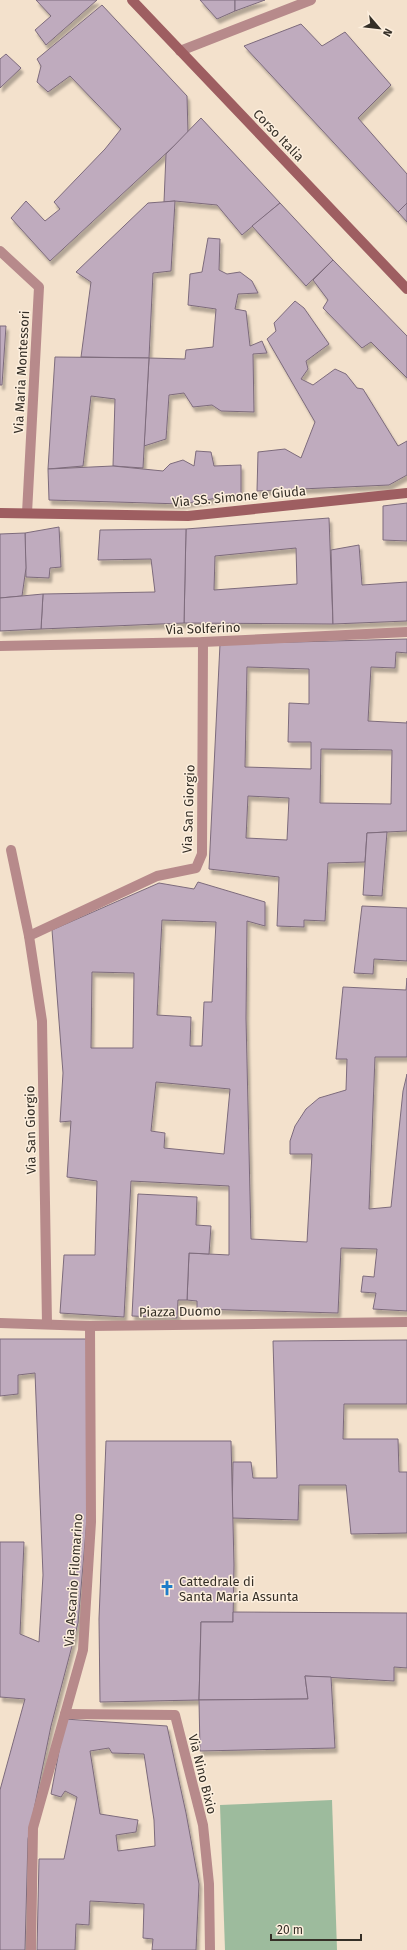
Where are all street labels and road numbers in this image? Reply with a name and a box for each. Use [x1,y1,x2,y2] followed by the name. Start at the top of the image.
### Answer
[250,106,307,164] street label: Corso Italia
[11,310,32,434] street label: Via Maria Montessori
[171,483,307,510] street label: Via SS. Simone e Giuda
[165,620,241,637] street label: Via Solferino
[179,764,198,854] street label: Via San Giorgio
[22,1085,39,1175] street label: Via San Giorgio
[139,1303,221,1320] street label: Piazza Duomo
[61,1513,86,1647] street label: Via Ascanio Filomarino
[185,1733,220,1816] street label: Via Nino Bixio

